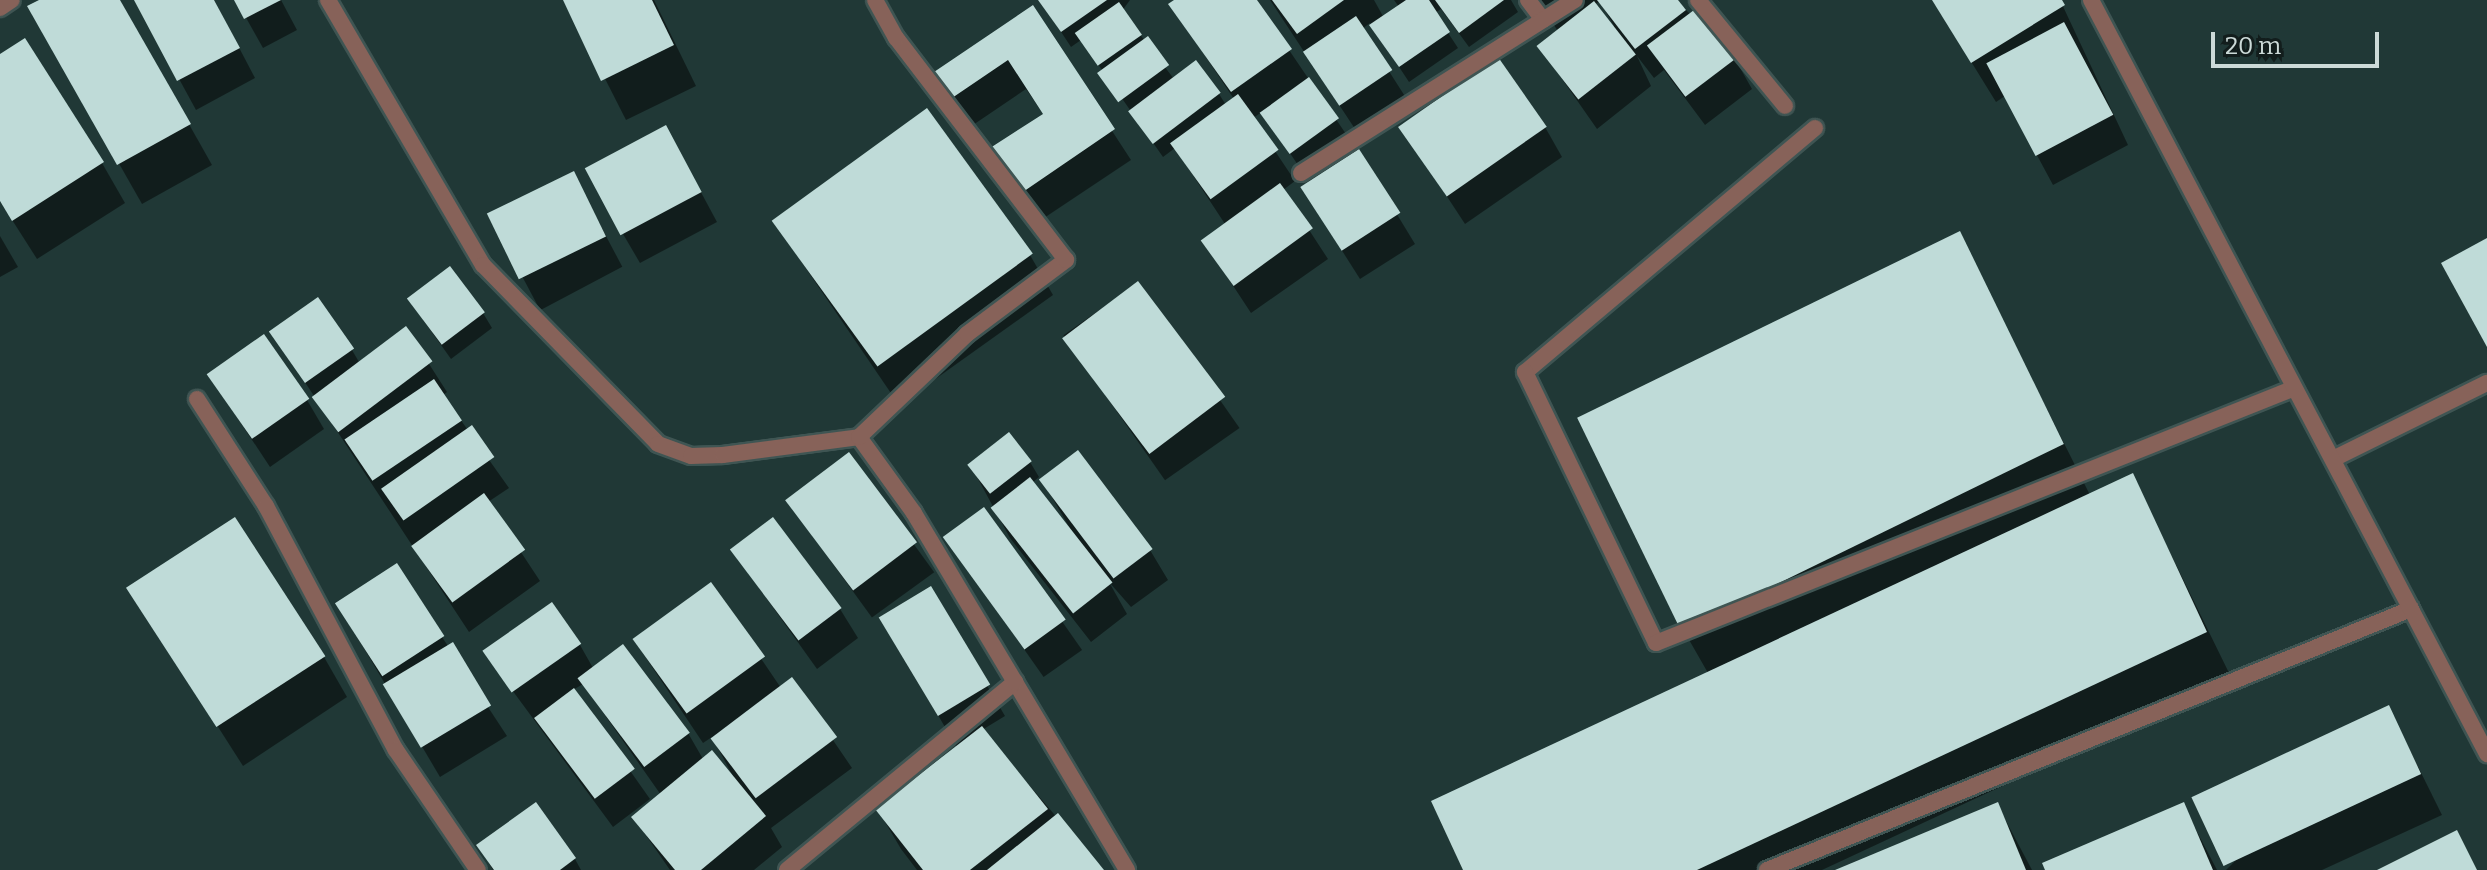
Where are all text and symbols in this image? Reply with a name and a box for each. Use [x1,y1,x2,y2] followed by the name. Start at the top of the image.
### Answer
[2215,16,2383,66] scale bar
[2225,32,2281,60] text: 20 m

